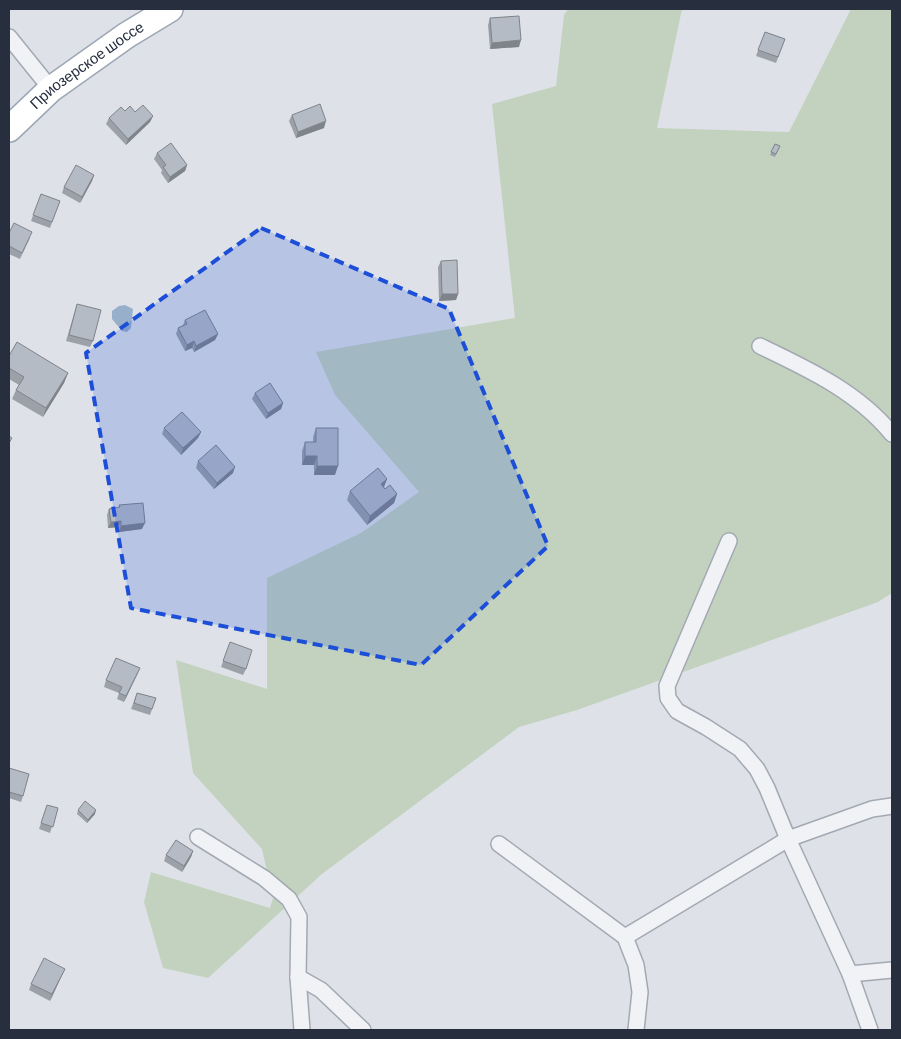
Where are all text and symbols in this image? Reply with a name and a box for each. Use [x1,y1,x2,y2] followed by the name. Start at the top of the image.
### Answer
[26,17,147,112] street label: Приозерское шоссе

